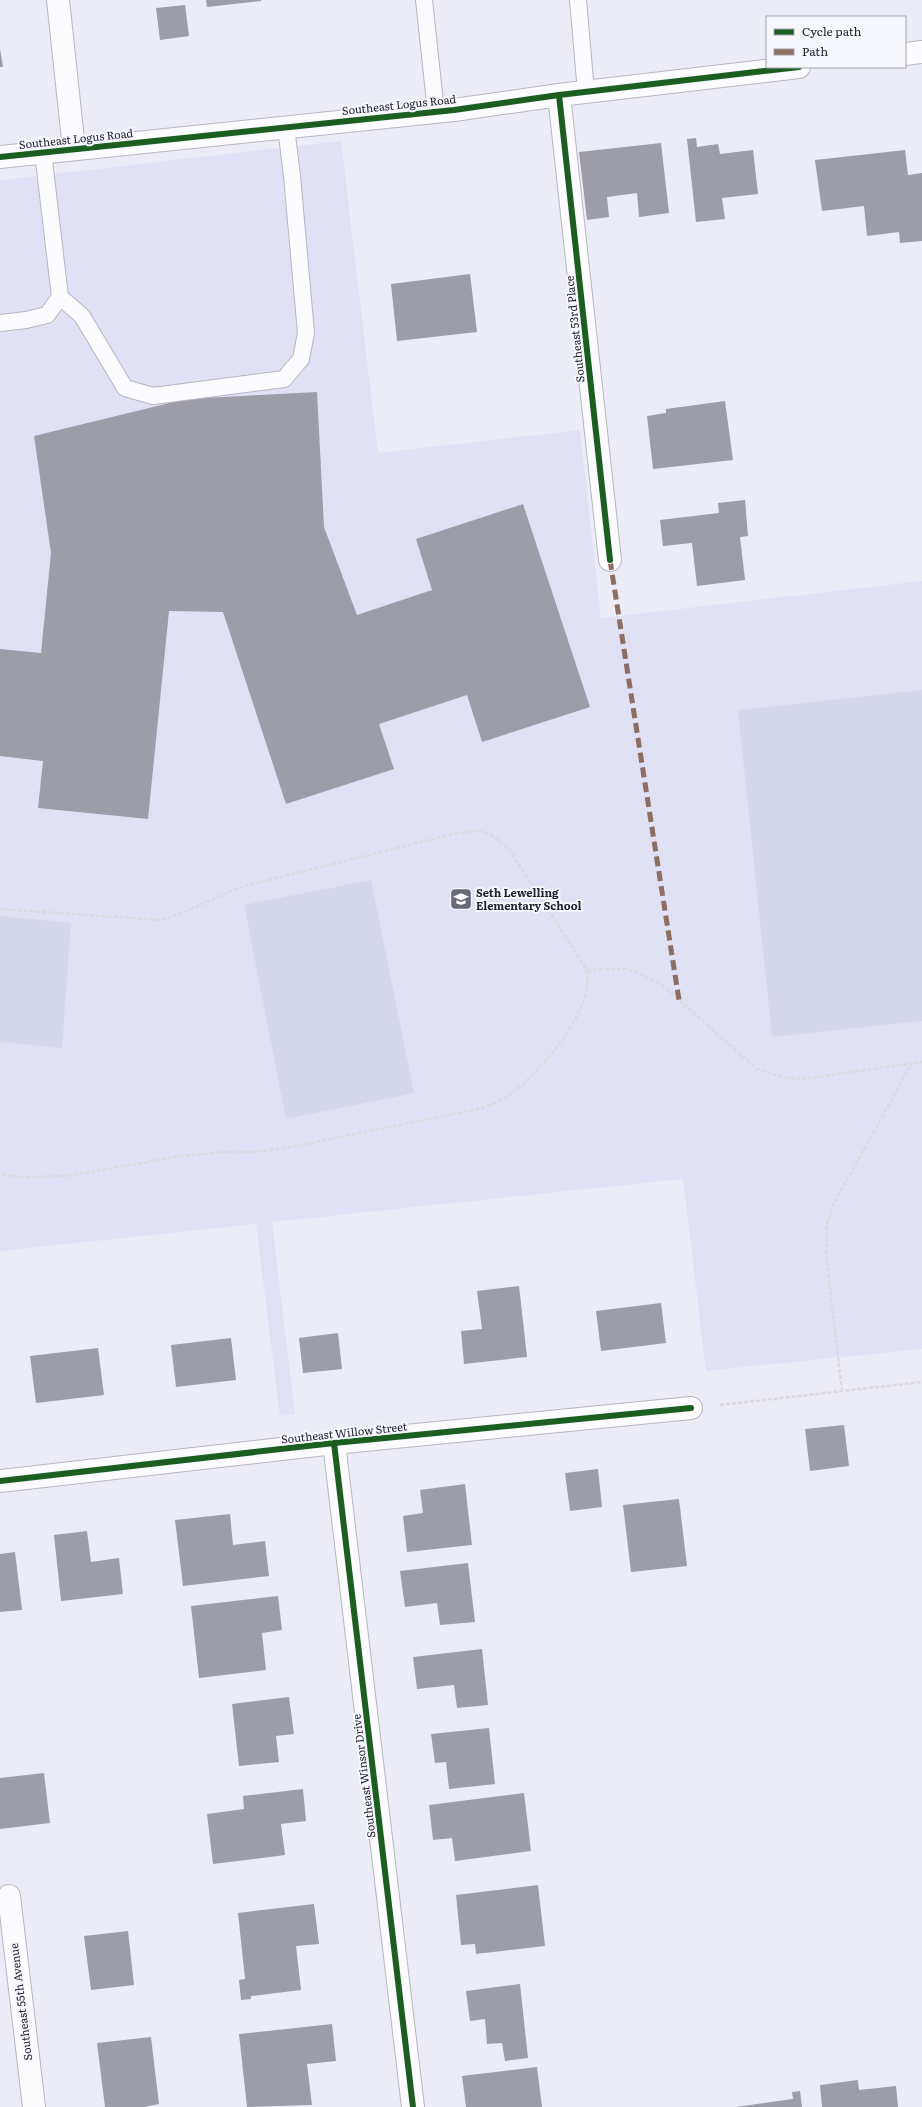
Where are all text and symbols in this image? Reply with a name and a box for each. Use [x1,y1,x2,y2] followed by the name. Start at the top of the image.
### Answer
[766,16,906,68] legend
[802,22,862,40] text: Cycle path
[802,42,828,60] text: Path
[341,90,457,118] street label: Southeast Logus Road
[18,124,134,152] street label: Southeast Logus Road
[560,275,588,383] street label: Southeast 53rd Place
[476,884,581,913] place label: Seth Lewelling Elementary School
[448,886,474,912] school or university icon: Seth Lewelling Elementary School
[280,1417,408,1447] street label: Southeast Willow Street
[347,1713,379,1839] street label: Southeast Winsor Drive
[5,1942,35,2062] street label: Southeast 55th Avenue

